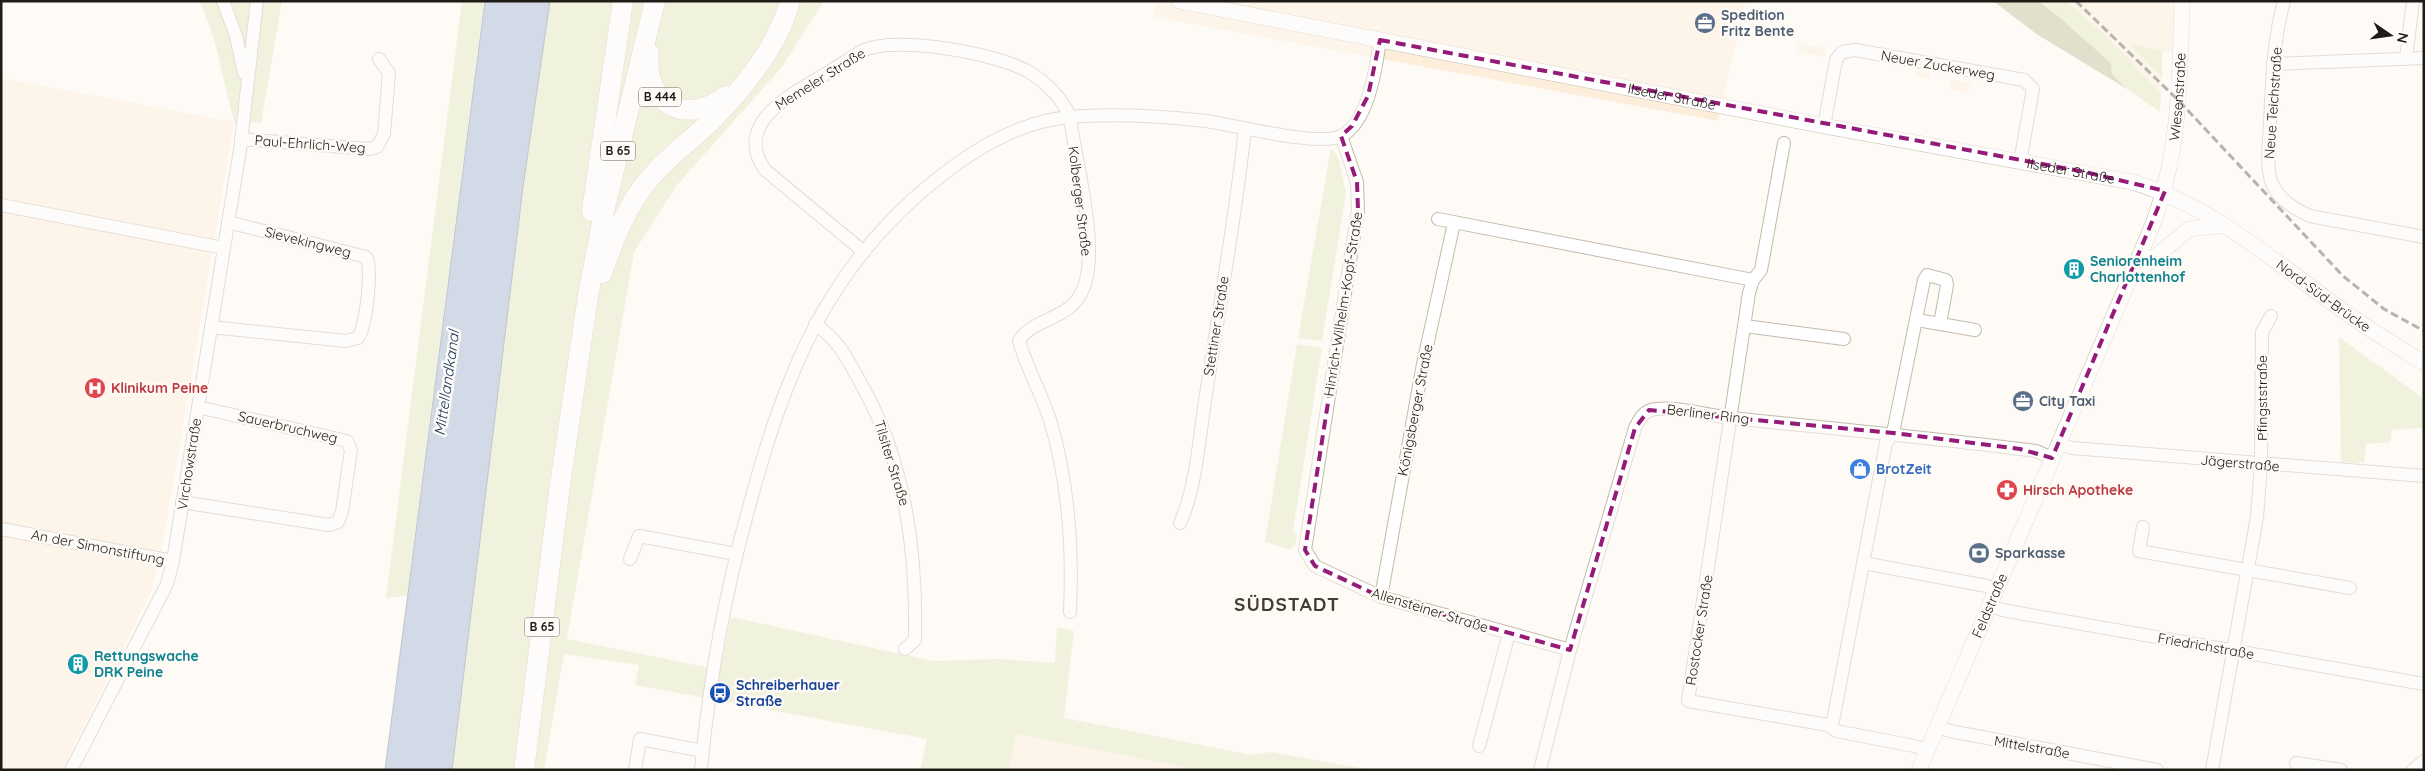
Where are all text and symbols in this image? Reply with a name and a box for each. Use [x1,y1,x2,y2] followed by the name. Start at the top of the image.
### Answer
[1721,6,1794,40] place label: Spedition Fritz Bente
[2365,10,2415,60] north arrow
[1693,11,1717,35] office icon: Spedition Fritz Bente
[2393,31,2413,45] text: N
[772,44,869,114] street label: Memeler Straße
[1879,46,1997,84] street label: Neuer Zuckerweg
[2260,46,2286,160] street label: Neue Teichstraße
[2165,52,2190,142] street label: Wiesenstraße
[1626,79,1718,114] street label: Ilseder Straße
[639,88,681,106] road number: B 444
[254,131,366,157] street label: Paul-Ehrlich-Weg
[600,142,636,160] road number: B 65
[1064,145,1096,257] street label: Kolberger Straße
[2025,154,2117,188] street label: Ilseder Straße
[1320,210,1366,398] street label: Hinrich-Wilhelm-Kopf-Straße
[263,223,353,261] street label: Sievekingweg
[2090,252,2186,286] place label: Seniorenheim Charlottenhof
[2273,255,2374,336] street label: Nord-Süd-Brücke
[2062,257,2086,281] building icon: Seniorenheim Charlottenhof
[1199,275,1233,377] street label: Stettiner Straße
[430,327,464,437] water label: Mittellandkanal
[1393,342,1437,478] street label: Königsberger Straße
[2253,355,2271,441] street label: Pfingststraße
[83,376,107,400] hospital icon: Klinikum Peine
[111,379,208,397] place label: Klinikum Peine
[2011,389,2035,413] office icon: City Taxi
[2039,392,2095,410] place label: City Taxi
[1666,400,1750,428] street label: Berliner Ring
[236,407,340,447] street label: Sauerbruchweg
[173,417,205,511] street label: Virchowstraße
[870,418,914,508] street label: Tilsiter Straße
[2200,451,2281,475] street label: Jägerstraße
[1848,457,1872,481] shop icon: BrotZeit
[1876,460,1932,478] place label: BrotZeit
[1995,478,2019,502] pharmacy icon: Hirsch Apotheke
[2023,481,2133,499] place label: Hirsch Apotheke
[30,525,166,569] street label: An der Simonstiftung
[1967,541,1991,565] bank icon: Sparkasse
[1995,544,2065,562] place label: Sparkasse
[1968,570,2011,641] street label: Feldstraße
[1681,573,1717,687] street label: Rostocker Straße
[1369,584,1491,636] street label: Allensteiner Straße
[1234,592,1340,616] district label: SÜDSTADT
[524,618,560,636] road number: B 65
[2156,629,2256,663] street label: Friedrichstraße
[94,647,199,681] place label: Rettungswache DRK Peine
[66,652,90,676] building icon: Rettungswache DRK Peine
[736,676,840,710] place label: Schreiberhauer Straße
[708,681,732,705] bus stop icon: Schreiberhauer Straße
[1993,731,2071,763] street label: Mittelstraße

